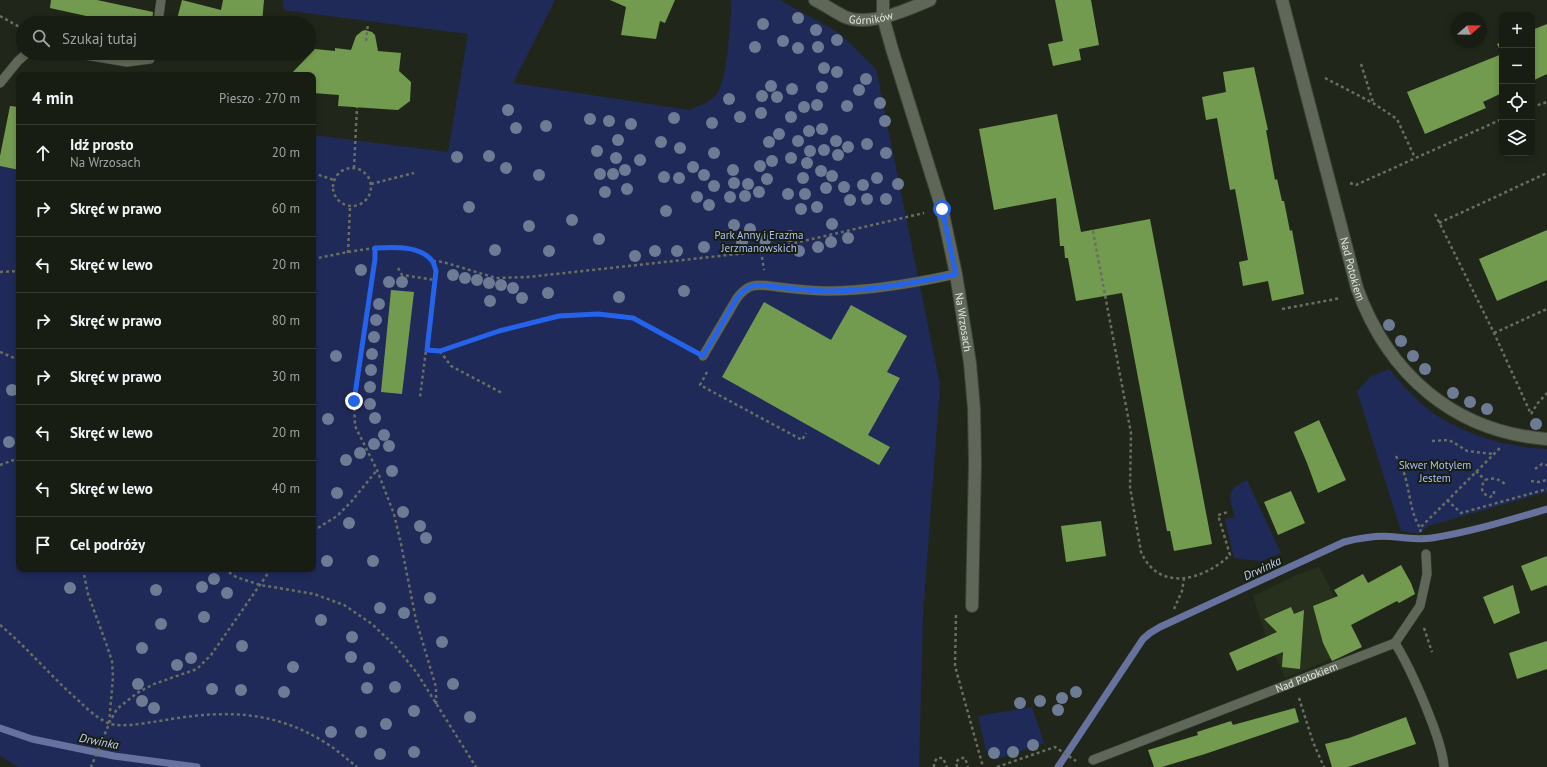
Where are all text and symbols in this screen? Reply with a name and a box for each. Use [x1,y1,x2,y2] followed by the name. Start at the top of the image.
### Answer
[848,8,895,27] street label: Górników
[1451,12,1487,48] north arrow
[1499,12,1535,156] map controls
[1499,12,1535,48] button: +
[16,16,316,60] search box
[30,27,52,49] icon: search
[62,29,137,48] text: Szukaj tutaj
[1499,48,1535,84] button: −
[1499,84,1535,120] button: locate
[32,87,73,109] text: 4 min
[219,90,300,107] text: Pieszo · 270 m
[1499,120,1535,156] button: layers
[70,135,134,154] text: Idź prosto
[32,142,54,164] icon: ahead
[272,144,300,161] text: 20 m
[70,154,141,171] text: Na Wrzosach
[32,198,54,220] icon: right
[70,199,162,218] text: Skręć w prawo
[272,200,300,217] text: 60 m
[933,200,951,218] route start
[715,228,803,255] park label: Park Anny i Erazma Jerzmanowskich
[1337,235,1368,303] street label: Nad Potokiem
[32,254,54,276] icon: left
[70,255,153,274] text: Skręć w lewo
[272,256,300,273] text: 20 m
[952,291,975,353] street label: Na Wrzosach
[32,310,54,332] icon: right
[70,311,162,330] text: Skręć w prawo
[272,312,300,329] text: 80 m
[32,366,54,388] icon: right
[70,367,162,386] text: Skręć w prawo
[272,368,300,385] text: 30 m
[345,392,363,410] route end
[32,422,54,444] icon: left
[70,423,153,442] text: Skręć w lewo
[272,424,300,441] text: 20 m
[1399,458,1471,485] park label: Skwer Motylem Jestem
[32,478,54,500] icon: left
[70,479,153,498] text: Skręć w lewo
[272,480,300,497] text: 40 m
[32,534,54,556] icon: arrive
[70,535,145,554] text: Cel podróży
[1241,553,1283,583] water label: Drwinka
[1273,659,1340,696] street label: Nad Potokiem
[78,730,120,752] water label: Drwinka

